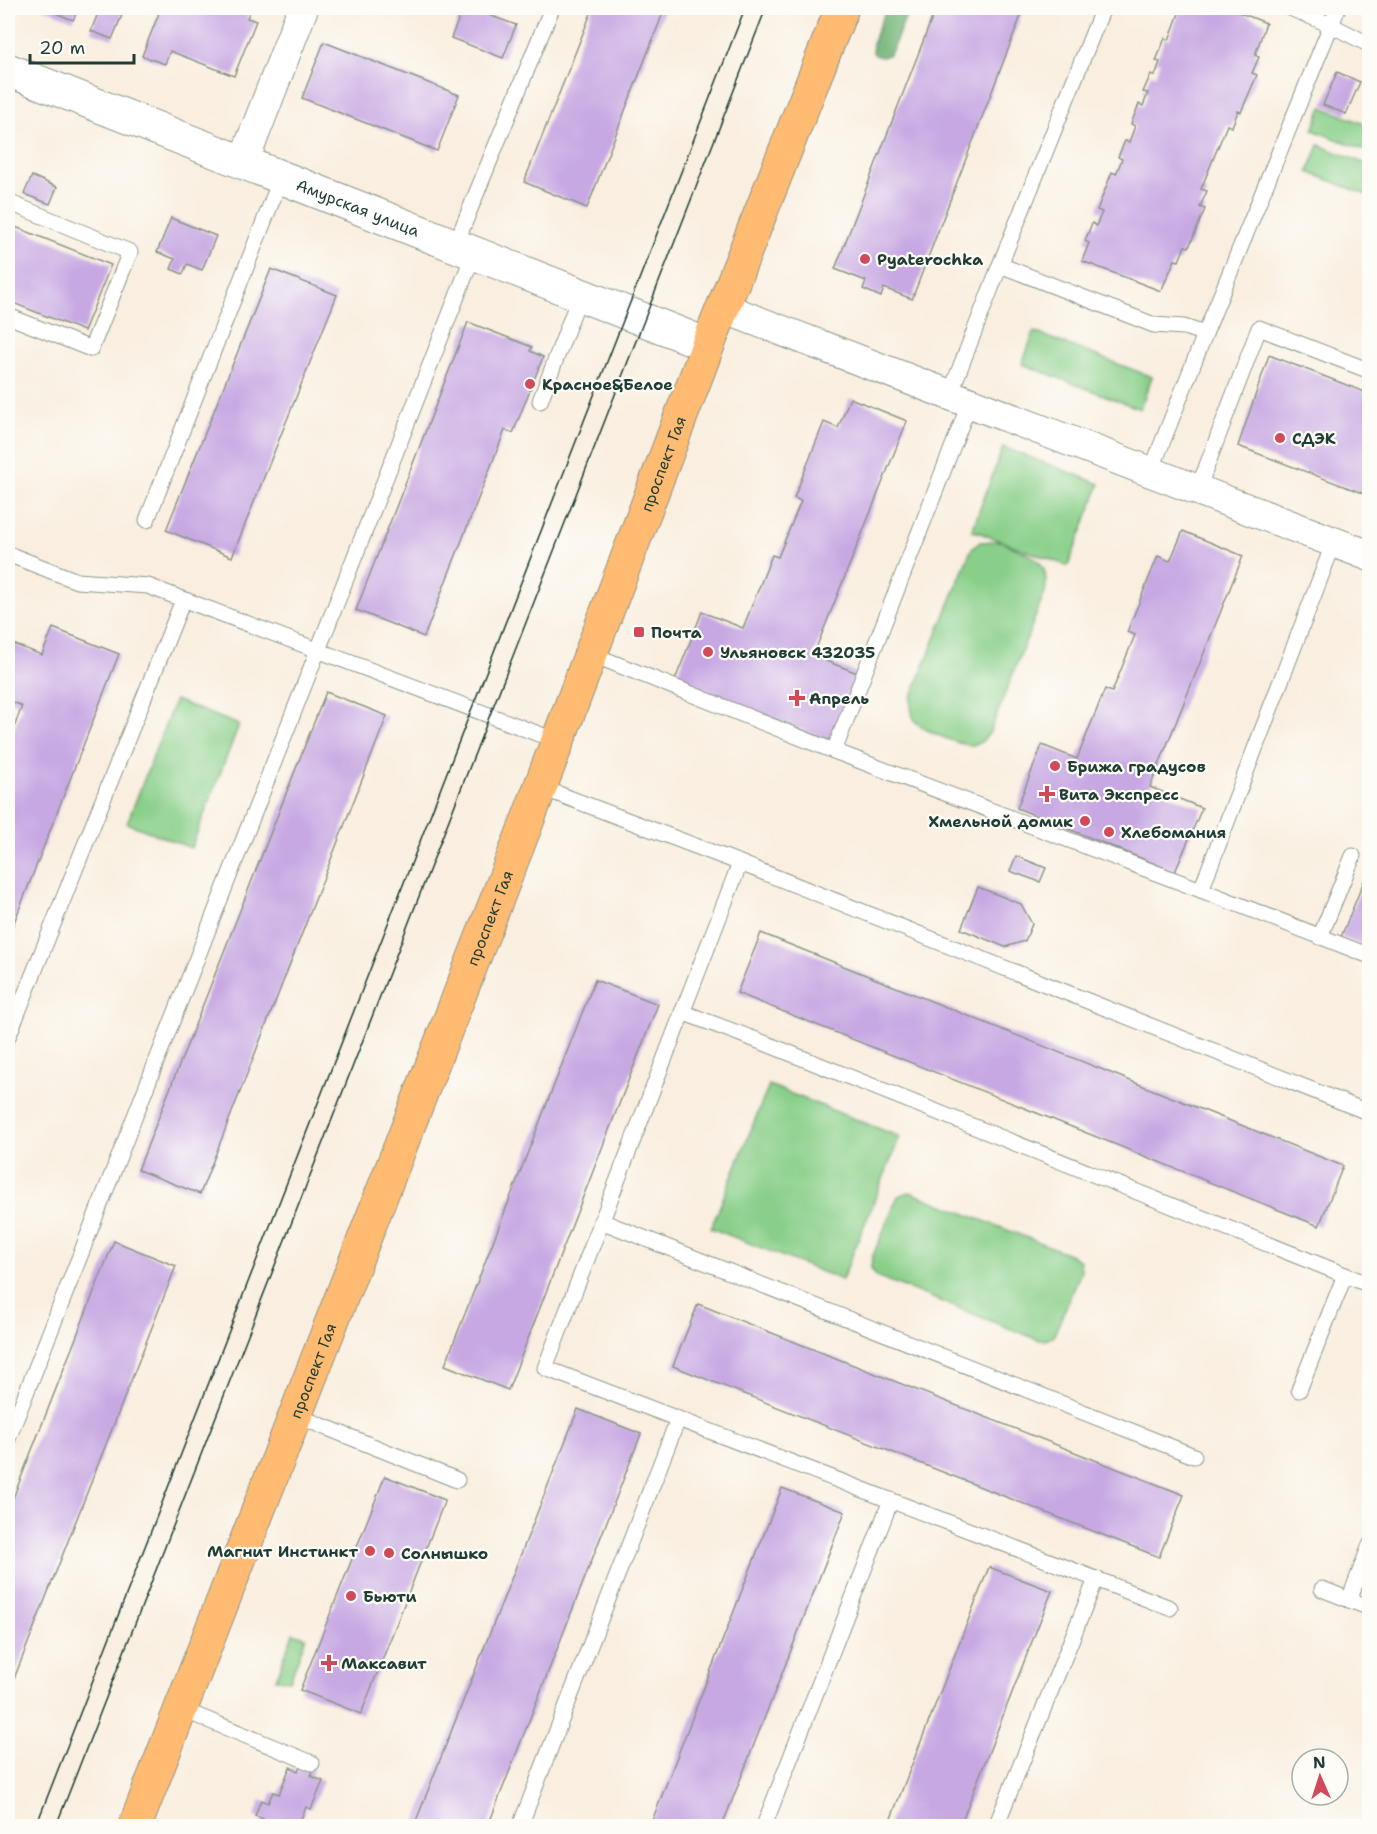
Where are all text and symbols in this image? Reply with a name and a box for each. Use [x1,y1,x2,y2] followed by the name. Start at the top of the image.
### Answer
[30,27,134,65] scale bar
[39,36,85,60] text: 20 m
[293,174,423,241] street label: Амурская улица
[877,249,983,270] place label: Pyaterochka
[858,252,872,266] marker: Pyaterochka
[542,374,673,395] place label: Красное&Белое
[523,377,537,391] marker: Красное&Белое
[635,413,691,515] street label: проспект Гая
[1292,428,1336,449] place label: СДЭК
[1273,431,1287,445] marker: СДЭК
[651,622,702,643] place label: Почта
[632,625,646,639] marker: Почта
[720,642,875,663] place label: Ульяновск 432035
[701,645,715,659] marker: Ульяновск 432035
[809,688,869,709] place label: Апрель
[790,691,804,705] marker: Апрель
[1067,756,1206,777] place label: Брижа градусов
[1048,759,1062,773] marker: Брижа градусов
[1059,784,1179,805] place label: Вита Экспресс
[1040,787,1054,801] marker: Вита Экспресс
[928,811,1073,832] place label: Хмельной домик
[1078,814,1092,828] marker: Хмельной домик
[1121,822,1226,843] place label: Хлебомания
[1102,825,1116,839] marker: Хлебомания
[461,867,518,969] street label: проспект Гая
[285,1320,341,1421] street label: проспект Гая
[207,1541,358,1562] place label: Магнит Инстинкт
[401,1543,488,1564] place label: Солнышко
[363,1544,377,1558] marker: Магнит Инстинкт
[382,1546,396,1560] marker: Солнышко
[363,1586,417,1607] place label: Бьюти
[344,1589,358,1603] marker: Бьюти
[341,1653,427,1674] place label: Максавит
[322,1656,336,1670] marker: Максавит
[1290,1747,1350,1807] north arrow
[1312,1752,1326,1773] text: N

